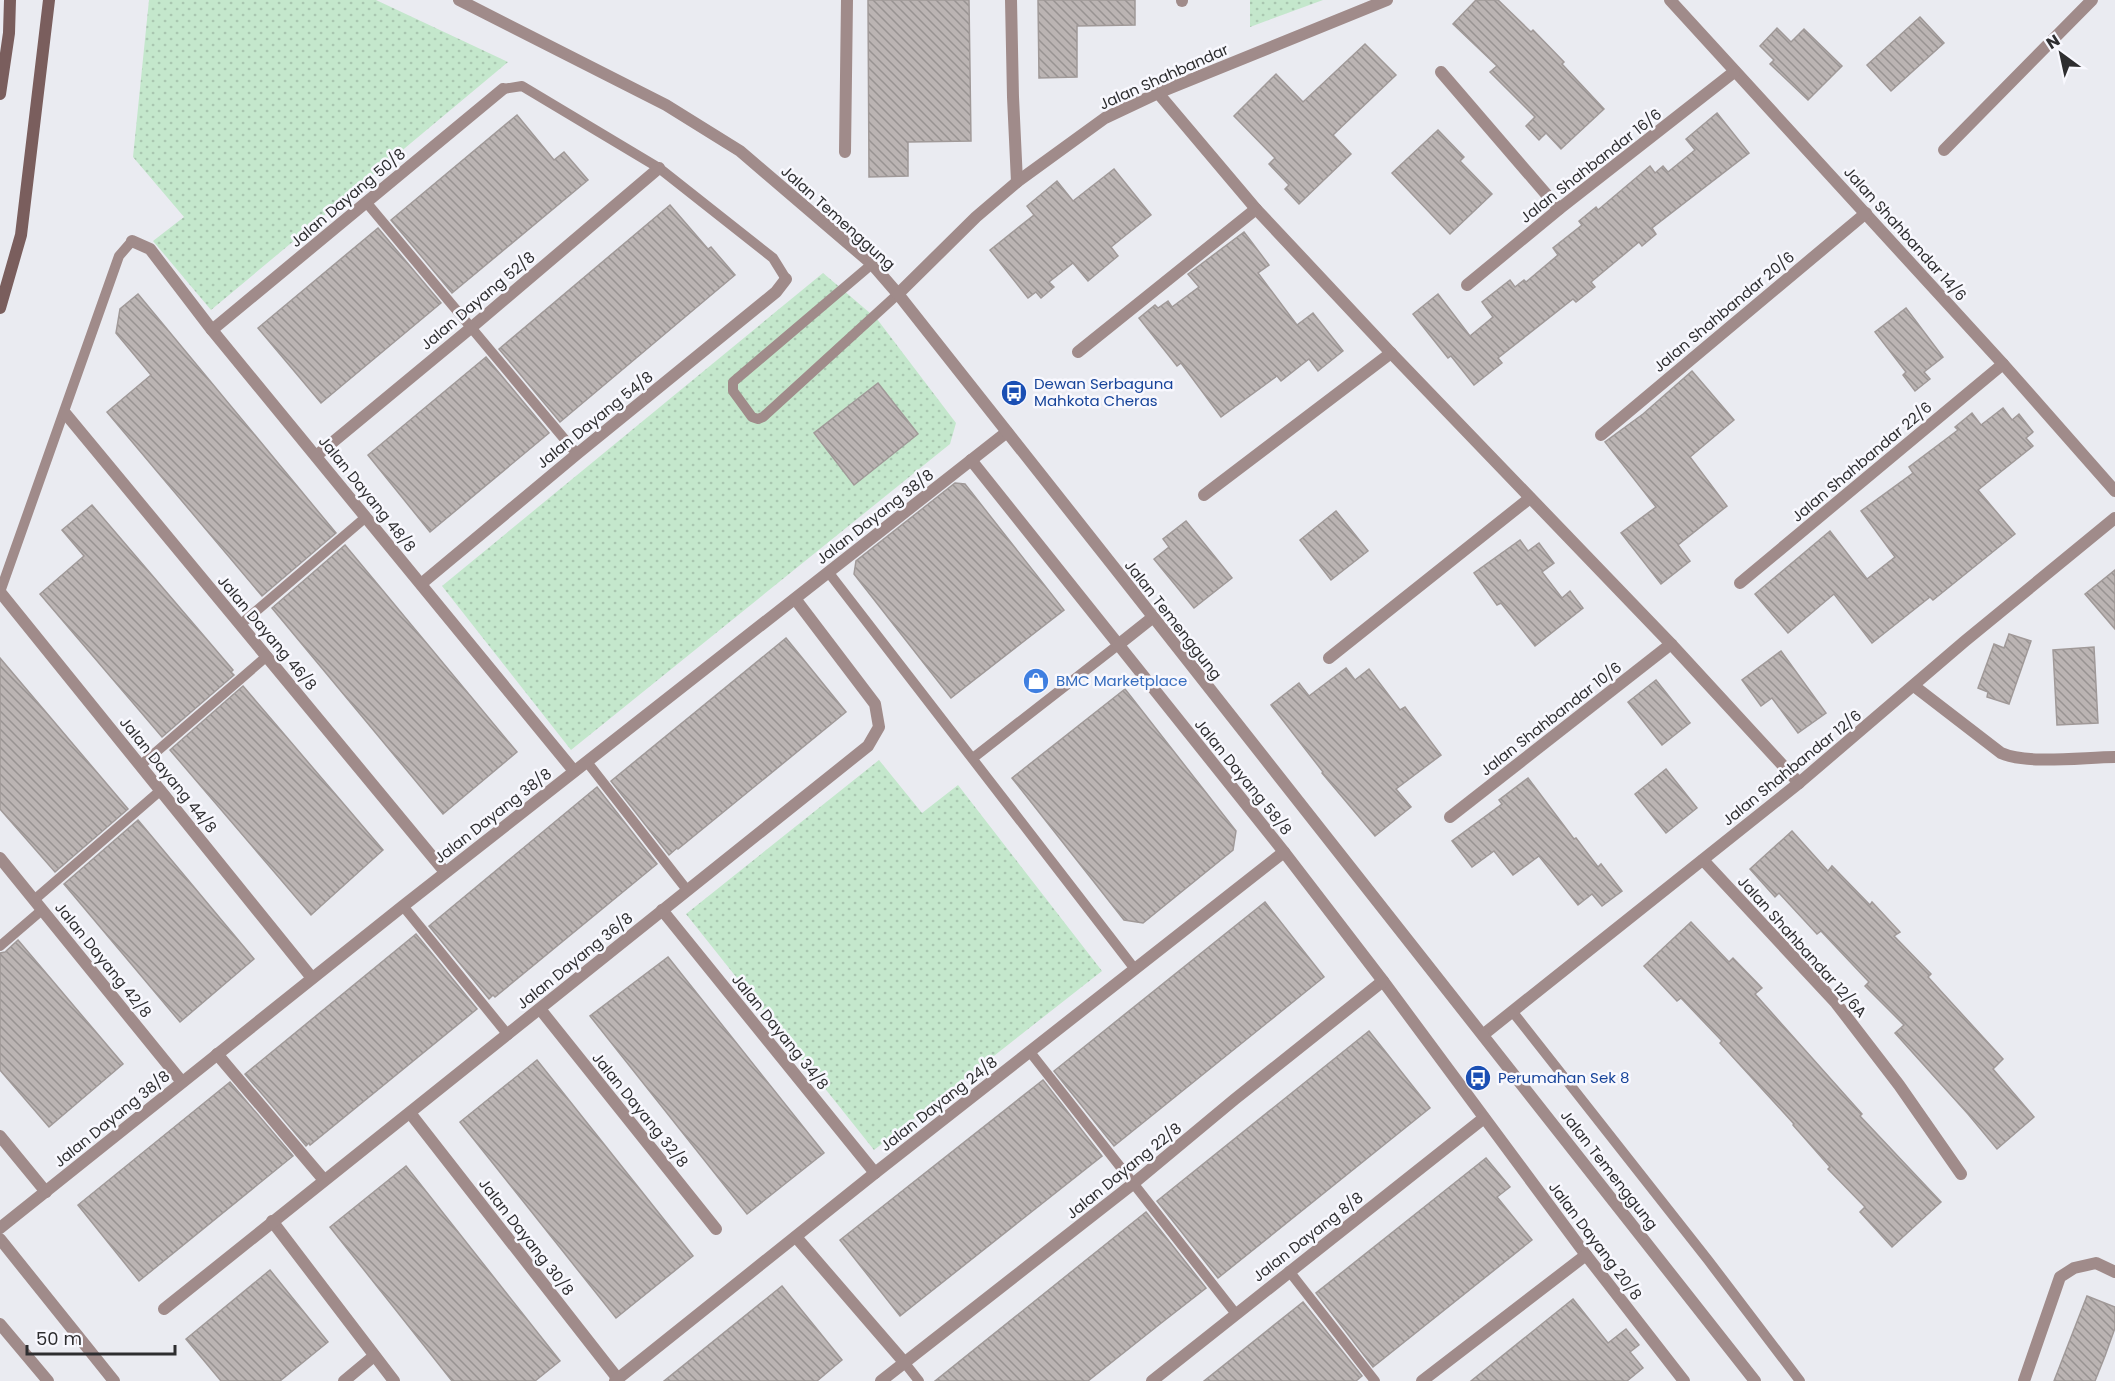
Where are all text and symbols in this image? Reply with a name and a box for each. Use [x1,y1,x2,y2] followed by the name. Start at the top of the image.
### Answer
[2031,24,2091,84] north arrow
[2042,29,2064,55] text: N
[1096,38,1232,114] street label: Jalan Shahbandar
[1516,104,1666,228] street label: Jalan Shahbandar 16/6
[286,143,410,252] street label: Jalan Dayang 50/8
[777,161,900,275] street label: Jalan Temenggung
[1839,162,1972,305] street label: Jalan Shahbandar 14/6
[1649,246,1799,377] street label: Jalan Shahbandar 20/6
[416,247,539,355] street label: Jalan Dayang 52/8
[532,366,657,473] street label: Jalan Dayang 54/8
[1034,373,1173,411] place label: Dewan Serbaguna Mahkota Cheras
[999,378,1029,408] bus stop icon: Dewan Serbaguna Mahkota Cheras
[1787,397,1936,527] street label: Jalan Shahbandar 22/6
[314,431,421,556] street label: Jalan Dayang 48/8
[812,464,938,569] street label: Jalan Dayang 38/8
[1120,555,1227,684] street label: Jalan Temenggung
[213,571,322,695] street label: Jalan Dayang 46/8
[1476,657,1626,781] street label: Jalan Shahbandar 10/6
[1021,666,1051,696] shop icon: BMC Marketplace
[1056,670,1187,691] place label: BMC Marketplace
[1718,705,1866,830] street label: Jalan Shahbandar 12/6
[115,712,222,837] street label: Jalan Dayang 44/8
[1190,714,1297,839] street label: Jalan Dayang 58/8
[430,763,556,868] street label: Jalan Dayang 38/8
[1733,871,1872,1022] street label: Jalan Shahbandar 12/6A
[50,897,157,1022] street label: Jalan Dayang 42/8
[512,907,637,1014] street label: Jalan Dayang 36/8
[727,969,834,1094] street label: Jalan Dayang 34/8
[587,1048,693,1172] street label: Jalan Dayang 32/8
[876,1051,1002,1156] street label: Jalan Dayang 24/8
[1463,1063,1493,1093] bus stop icon: Perumahan Sek 8
[49,1065,174,1172] street label: Jalan Dayang 38/8
[1498,1067,1629,1088] place label: Perumahan Sek 8
[1556,1105,1663,1234] street label: Jalan Temenggung
[1062,1118,1186,1224] street label: Jalan Dayang 22/8
[474,1174,579,1300] street label: Jalan Dayang 30/8
[1544,1177,1647,1304] street label: Jalan Dayang 20/8
[1248,1187,1367,1286] street label: Jalan Dayang 8/8
[27,1318,176,1356] scale bar
[36,1326,82,1351] text: 50 m

